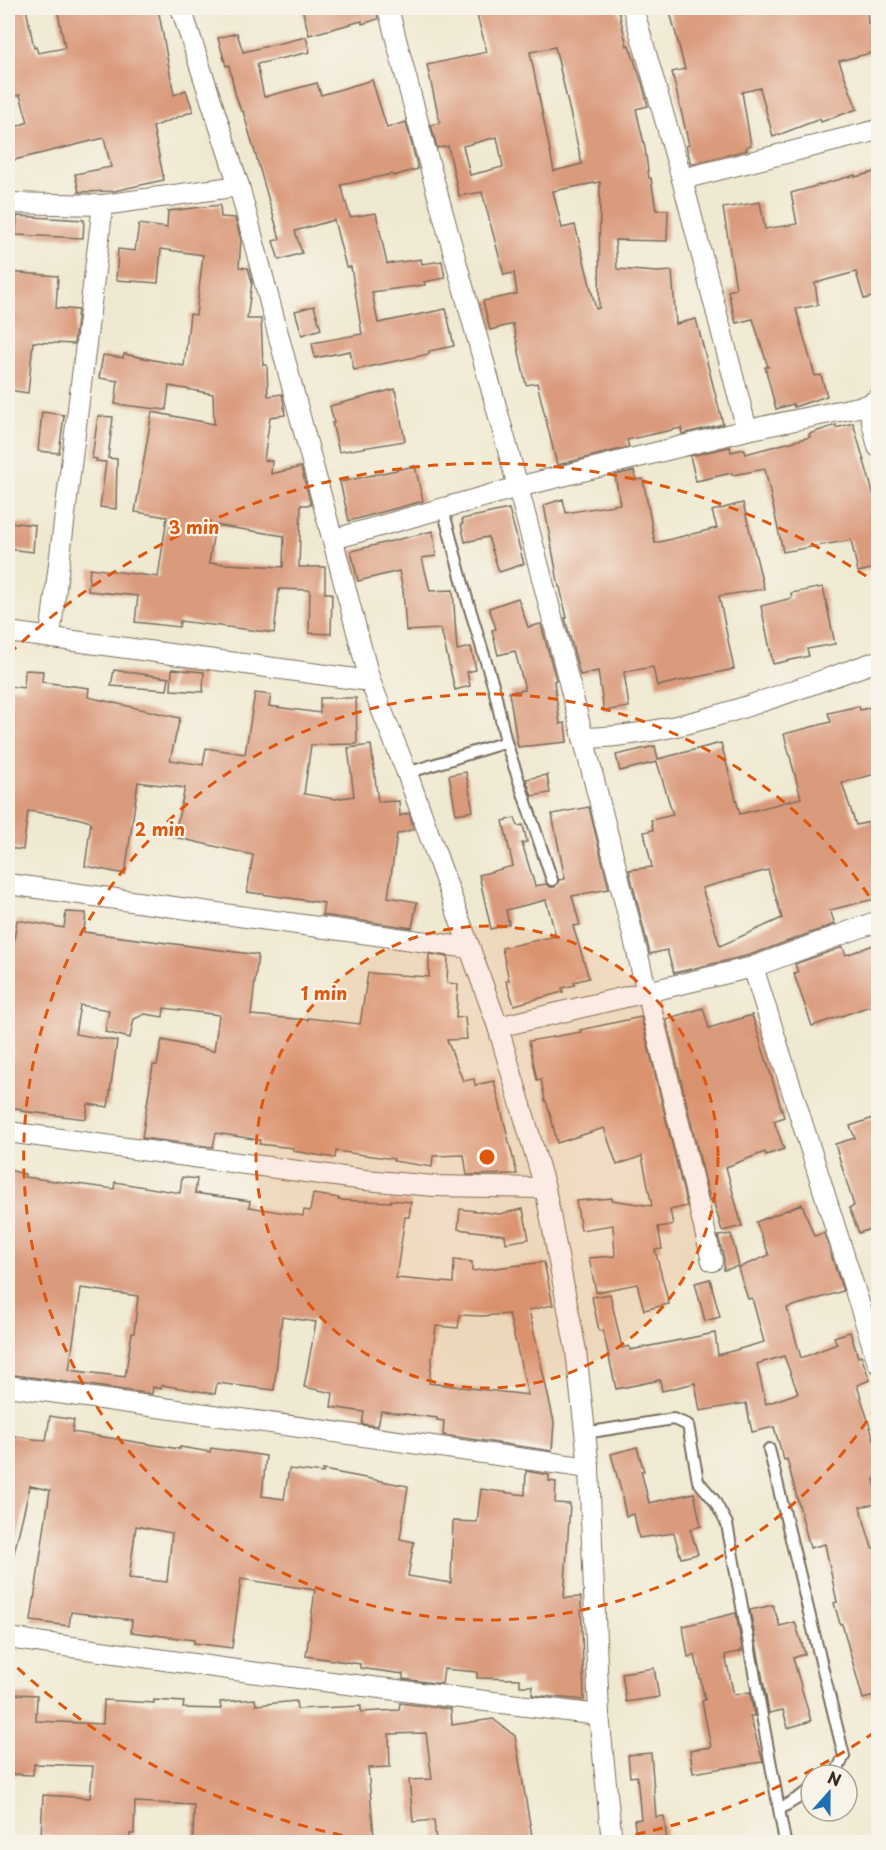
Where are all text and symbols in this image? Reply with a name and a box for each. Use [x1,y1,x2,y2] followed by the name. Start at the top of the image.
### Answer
[169,513,219,540] text: 3 min
[135,815,185,842] text: 2 min
[301,979,347,1006] text: 1 min
[477,1147,497,1167] centre of rings
[799,1763,859,1823] north arrow
[825,1765,845,1792] text: N

